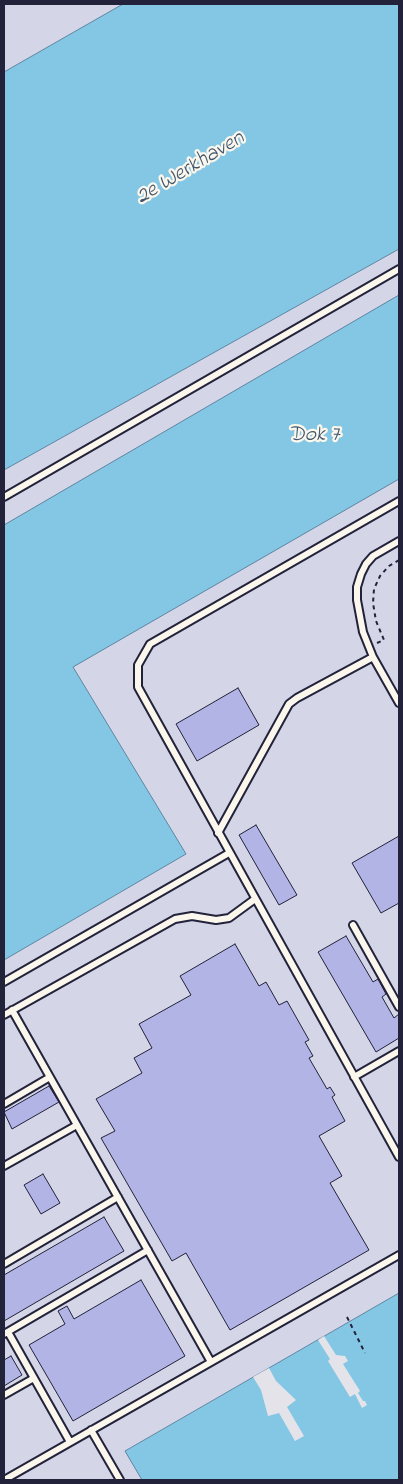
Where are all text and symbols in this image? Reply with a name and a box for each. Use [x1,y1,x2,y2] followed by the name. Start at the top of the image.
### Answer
[132,126,250,212] water label: 2e Werkhaven
[288,423,340,449] water label: Dok 7

